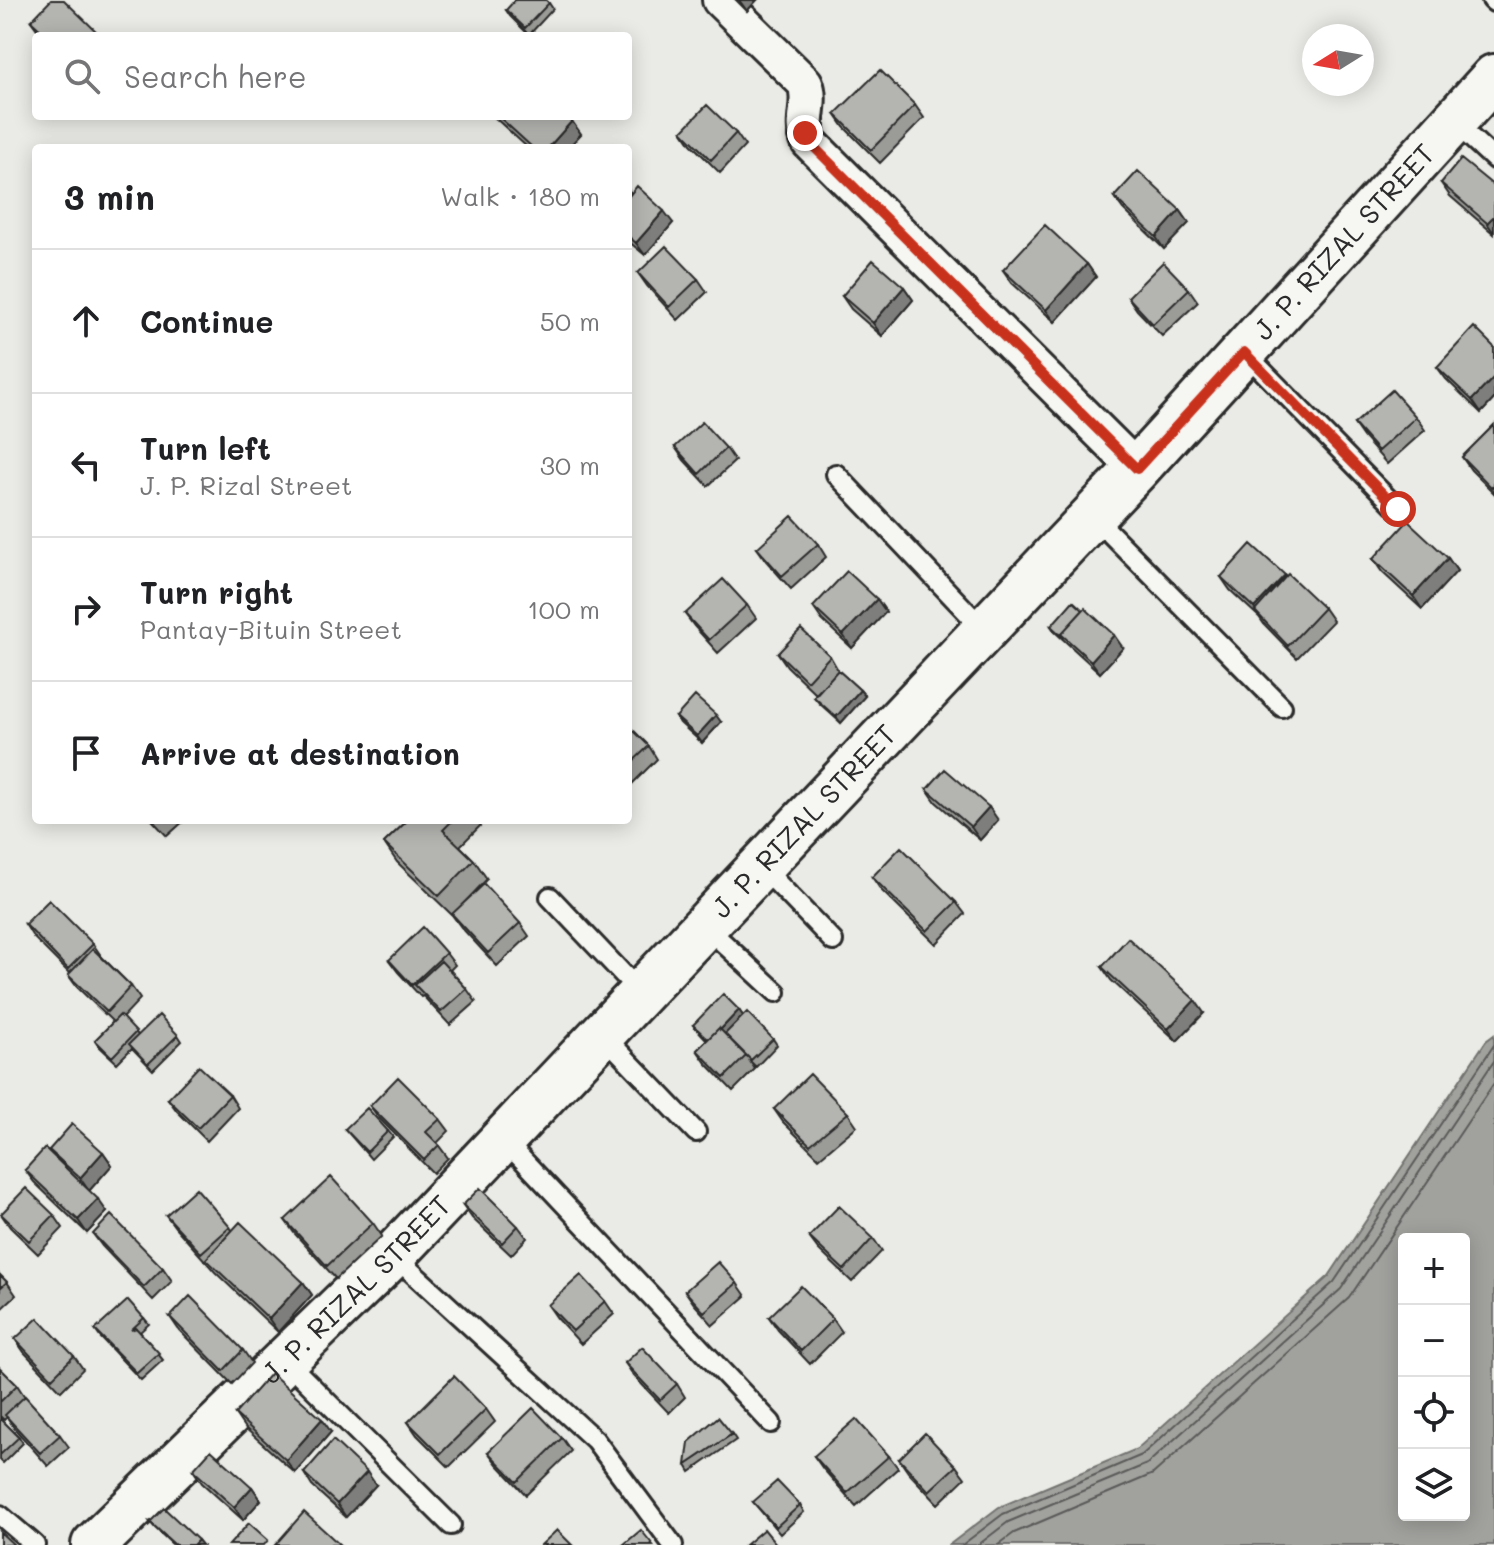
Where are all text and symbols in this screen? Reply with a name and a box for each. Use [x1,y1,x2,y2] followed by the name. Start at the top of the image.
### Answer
[1302,24,1374,96] north arrow
[32,32,632,120] search box
[60,54,104,98] icon: search
[124,56,307,96] text: Search here
[787,115,823,151] route end
[1244,135,1442,347] street label: J. P. RIZAL STREET
[64,174,155,219] text: 3 min
[440,179,600,213] text: Walk · 180 m
[64,299,108,343] icon: ahead
[140,301,273,341] text: Continue
[540,304,600,338] text: 50 m
[140,428,271,468] text: Turn left
[64,443,108,487] icon: left
[540,448,600,482] text: 30 m
[140,468,352,502] text: J. P. Rizal Street
[1380,491,1416,527] route start
[140,572,293,612] text: Turn right
[64,587,108,631] icon: right
[527,592,600,626] text: 100 m
[140,612,402,646] text: Pantay-Bituin Street
[703,716,903,925] street label: J. P. RIZAL STREET
[64,731,108,775] icon: arrive
[140,733,460,773] text: Arrive at destination
[253,1187,458,1391] street label: J. P. RIZAL STREET
[1398,1233,1470,1521] map controls
[1398,1233,1470,1305] button: +
[1398,1305,1470,1377] button: −
[1398,1377,1470,1449] button: locate
[1398,1449,1470,1521] button: layers

